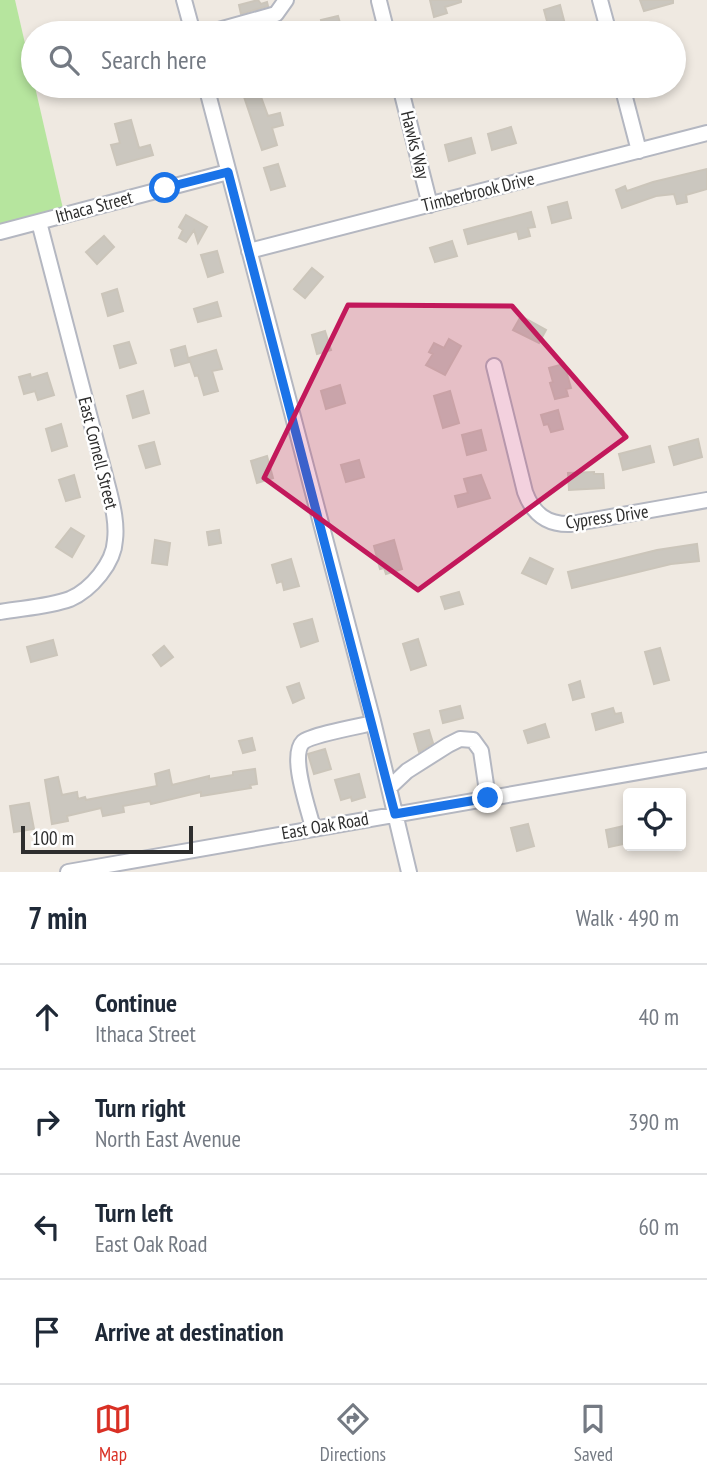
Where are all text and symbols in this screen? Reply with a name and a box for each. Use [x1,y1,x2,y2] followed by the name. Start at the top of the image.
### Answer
[21,21,686,98] search box
[45,41,83,79] icon: search
[101,43,207,76] text: Search here
[396,108,435,182] street label: Hawks Way
[419,166,537,217] street label: Timberbrook Drive
[149,172,180,203] route start
[53,185,135,228] street label: Ithaca Street
[73,394,124,512] street label: East Cornell Street
[564,499,650,534] street label: Cypress Drive
[472,782,503,813] route end
[623,788,686,851] map controls
[623,788,686,851] button: locate
[280,807,370,844] street label: East Oak Road
[21,823,192,855] scale bar
[32,826,74,850] text: 100 m
[28,898,87,937] text: 7 min
[576,903,679,932] text: Walk · 490 m
[95,986,177,1019] text: Continue
[28,998,66,1036] icon: ahead
[638,1002,679,1031] text: 40 m
[95,1019,196,1048] text: Ithaca Street
[95,1091,186,1124] text: Turn right
[28,1103,66,1141] icon: right
[628,1107,679,1136] text: 390 m
[95,1124,241,1153] text: North East Avenue
[95,1196,173,1229] text: Turn left
[28,1208,66,1246] icon: left
[638,1212,679,1241] text: 60 m
[95,1229,207,1258] text: East Oak Road
[28,1313,66,1351] icon: arrive
[95,1315,284,1348] text: Arrive at destination
[94,1400,132,1466] tab: Map
[320,1400,386,1466] tab: Directions
[574,1400,613,1466] tab: Saved

